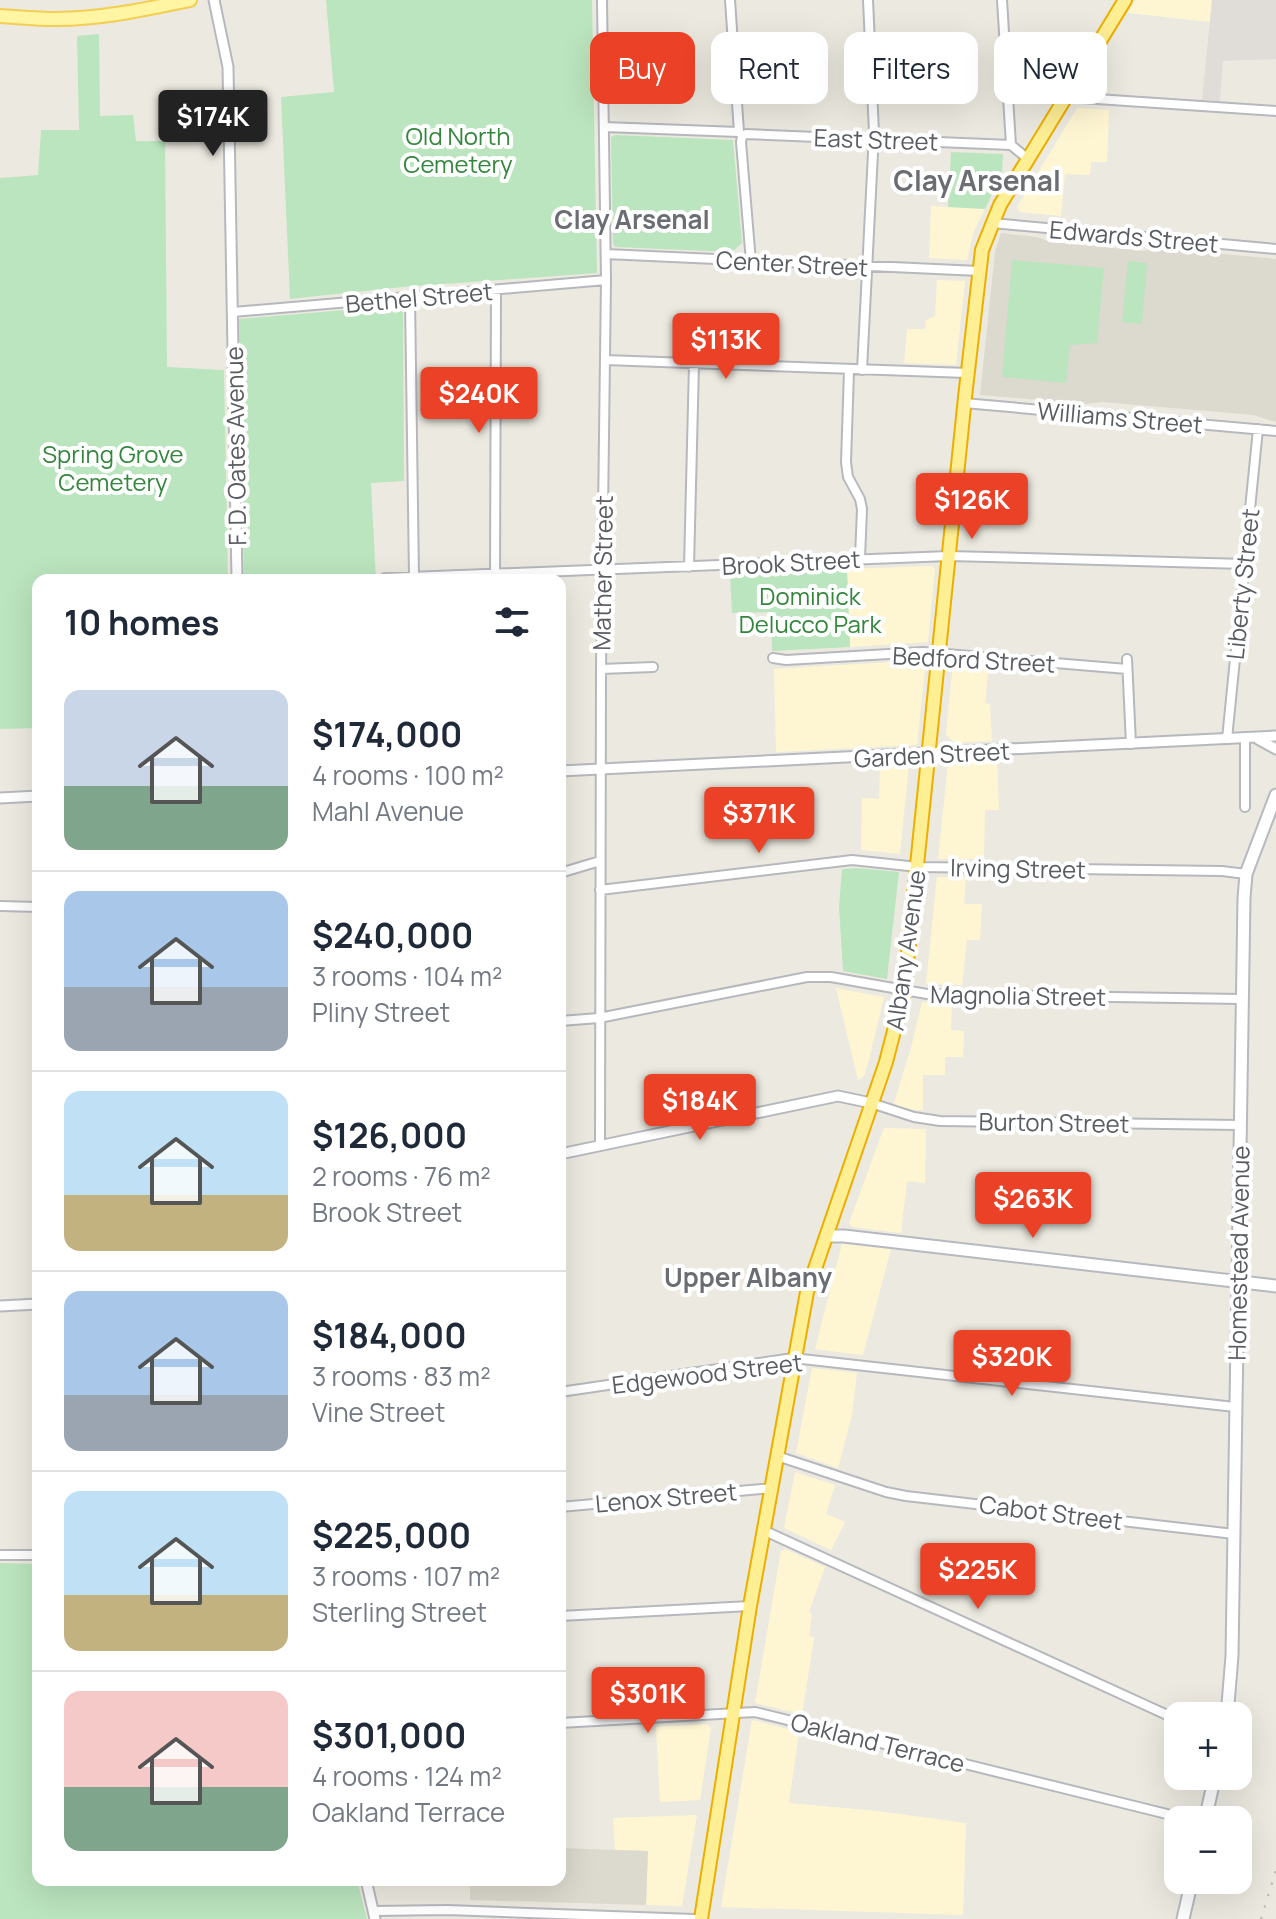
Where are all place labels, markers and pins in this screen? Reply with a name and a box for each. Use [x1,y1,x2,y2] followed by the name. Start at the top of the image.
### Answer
[157,90,269,158] pin: $174K
[670,313,782,381] pin: $113K
[423,367,535,435] pin: $240K
[916,473,1028,541] pin: $126K
[703,787,815,855] pin: $371K
[644,1074,756,1142] pin: $184K
[977,1172,1089,1240] pin: $263K
[956,1330,1068,1398] pin: $320K
[922,1543,1034,1611] pin: $225K
[592,1667,704,1735] pin: $301K

